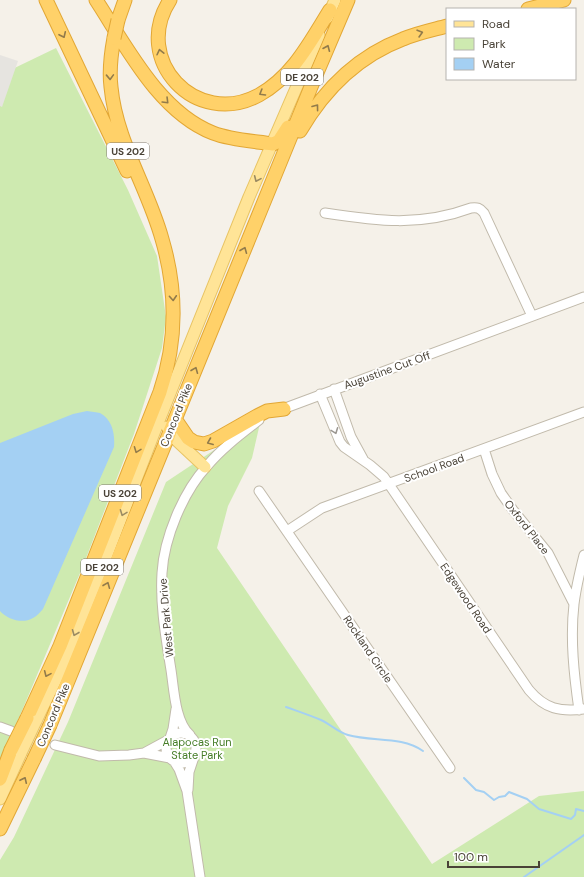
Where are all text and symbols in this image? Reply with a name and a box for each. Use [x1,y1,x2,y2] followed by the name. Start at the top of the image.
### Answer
[446,8,576,80] legend
[482,16,510,32] text: Road
[416,29,423,38] one-way arrow
[58,31,66,39] one-way arrow
[482,36,506,52] text: Park
[323,44,331,51] one-way arrow
[156,49,164,55] one-way arrow
[482,56,516,72] text: Water
[281,69,323,85] road number: DE 202
[106,74,115,80] one-way arrow
[259,88,266,95] one-way arrow
[161,96,169,103] one-way arrow
[311,104,318,111] one-way arrow
[107,143,149,159] road number: US 202
[254,175,262,183] one-way arrow
[240,246,248,253] one-way arrow
[169,295,178,301] one-way arrow
[342,348,432,392] street label: Augustine Cut Off
[190,366,198,373] one-way arrow
[157,381,195,449] street label: Concord Pike
[330,427,338,434] one-way arrow
[207,437,214,445] one-way arrow
[133,446,141,453] one-way arrow
[402,451,466,485] street label: School Road
[99,485,141,501] road number: US 202
[501,497,553,557] street label: Oxford Place
[120,509,128,516] one-way arrow
[81,559,123,575] road number: DE 202
[437,560,495,636] street label: Edgewood Road
[156,578,176,658] street label: West Park Drive
[102,582,110,590] one-way arrow
[340,613,396,685] street label: Rockland Circle
[72,629,80,637] one-way arrow
[44,670,52,678] one-way arrow
[33,681,73,749] street label: Concord Pike
[162,735,232,762] park label: Alapocas Run State Park
[19,776,27,784] one-way arrow
[448,843,539,869] scale bar
[454,849,488,865] text: 100 m

